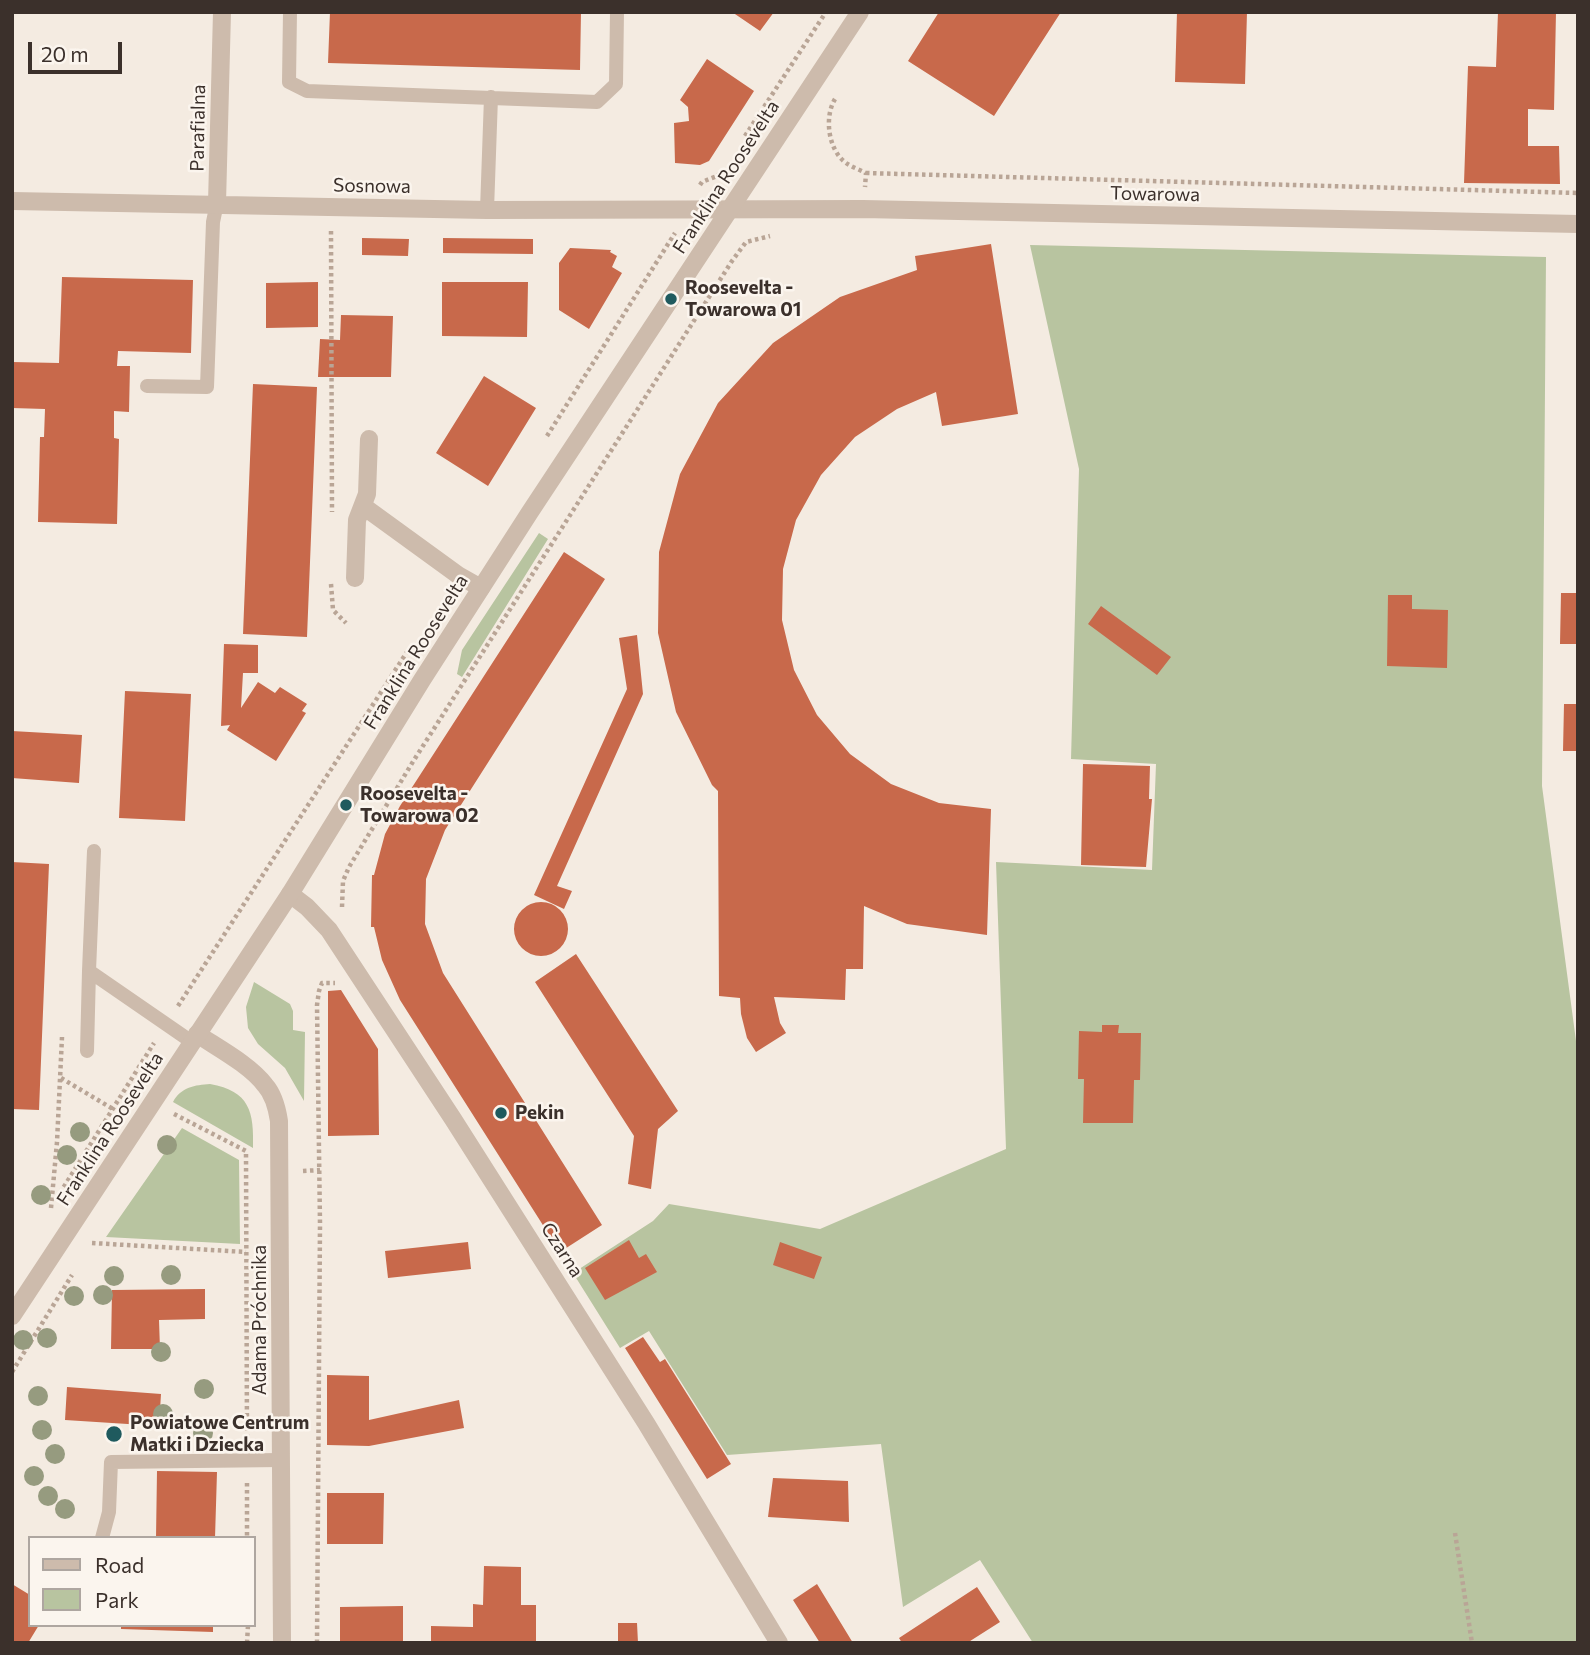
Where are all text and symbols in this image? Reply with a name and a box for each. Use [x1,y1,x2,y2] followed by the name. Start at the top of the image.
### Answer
[32,28,126,72] scale bar
[41,41,89,66] text: 20 m
[186,84,210,172] street label: Parafialna
[668,96,784,258] street label: Franklina Roosevelta
[333,174,411,198] street label: Sosnowa
[1110,182,1200,206] street label: Towarowa
[685,277,801,321] place label: Roosevelta - Towarowa 01
[663,291,679,307] marker: Roosevelta - Towarowa 01
[359,570,473,734] street label: Franklina Roosevelta
[360,783,478,827] place label: Roosevelta - Towarowa 02
[338,797,354,813] marker: Roosevelta - Towarowa 02
[52,1048,168,1210] street label: Franklina Roosevelta
[515,1102,564,1124] place label: Pekin
[493,1105,509,1121] marker: Pekin
[536,1218,588,1282] street label: Czarna
[249,1245,271,1395] street label: Adama Próchnika
[130,1412,309,1456] place label: Powiatowe Centrum Matki i Dziecka
[104,1424,124,1444] marker: Powiatowe Centrum Matki i Dziecka
[28,1536,256,1627] legend
[95,1552,144,1577] text: Road
[95,1587,139,1612] text: Park

